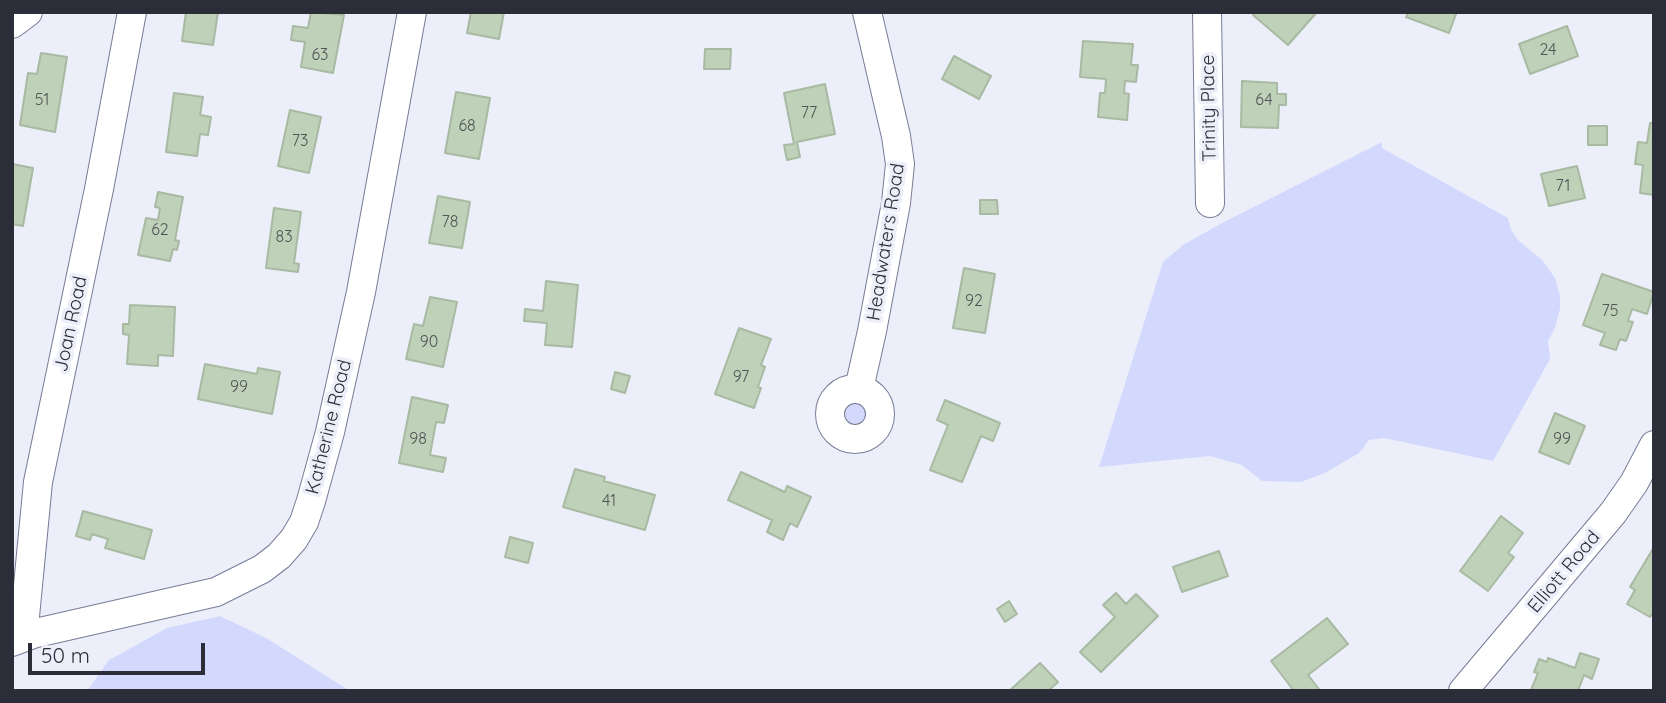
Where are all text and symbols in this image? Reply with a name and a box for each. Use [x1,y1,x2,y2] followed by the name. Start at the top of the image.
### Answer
[1539,40,1557,60] house number: 24
[312,45,328,65] house number: 63
[1197,54,1221,162] street label: Trinity Place
[35,90,49,110] house number: 51
[1255,90,1273,110] house number: 64
[801,103,817,123] house number: 77
[458,116,476,136] house number: 68
[292,131,308,151] house number: 73
[862,162,910,322] street label: Headwaters Road
[1556,176,1570,196] house number: 71
[442,212,458,232] house number: 78
[151,220,169,240] house number: 62
[275,227,293,247] house number: 83
[50,274,92,374] street label: Joan Road
[965,291,983,311] house number: 92
[1602,301,1618,321] house number: 75
[420,332,438,352] house number: 90
[301,357,357,497] street label: Katherine Road
[733,367,749,387] house number: 97
[230,377,248,397] house number: 99
[409,429,427,449] house number: 98
[1553,429,1571,449] house number: 99
[602,491,616,511] house number: 41
[1523,526,1605,618] street label: Elliott Road
[32,630,208,674] scale bar
[41,642,90,668] text: 50 m

